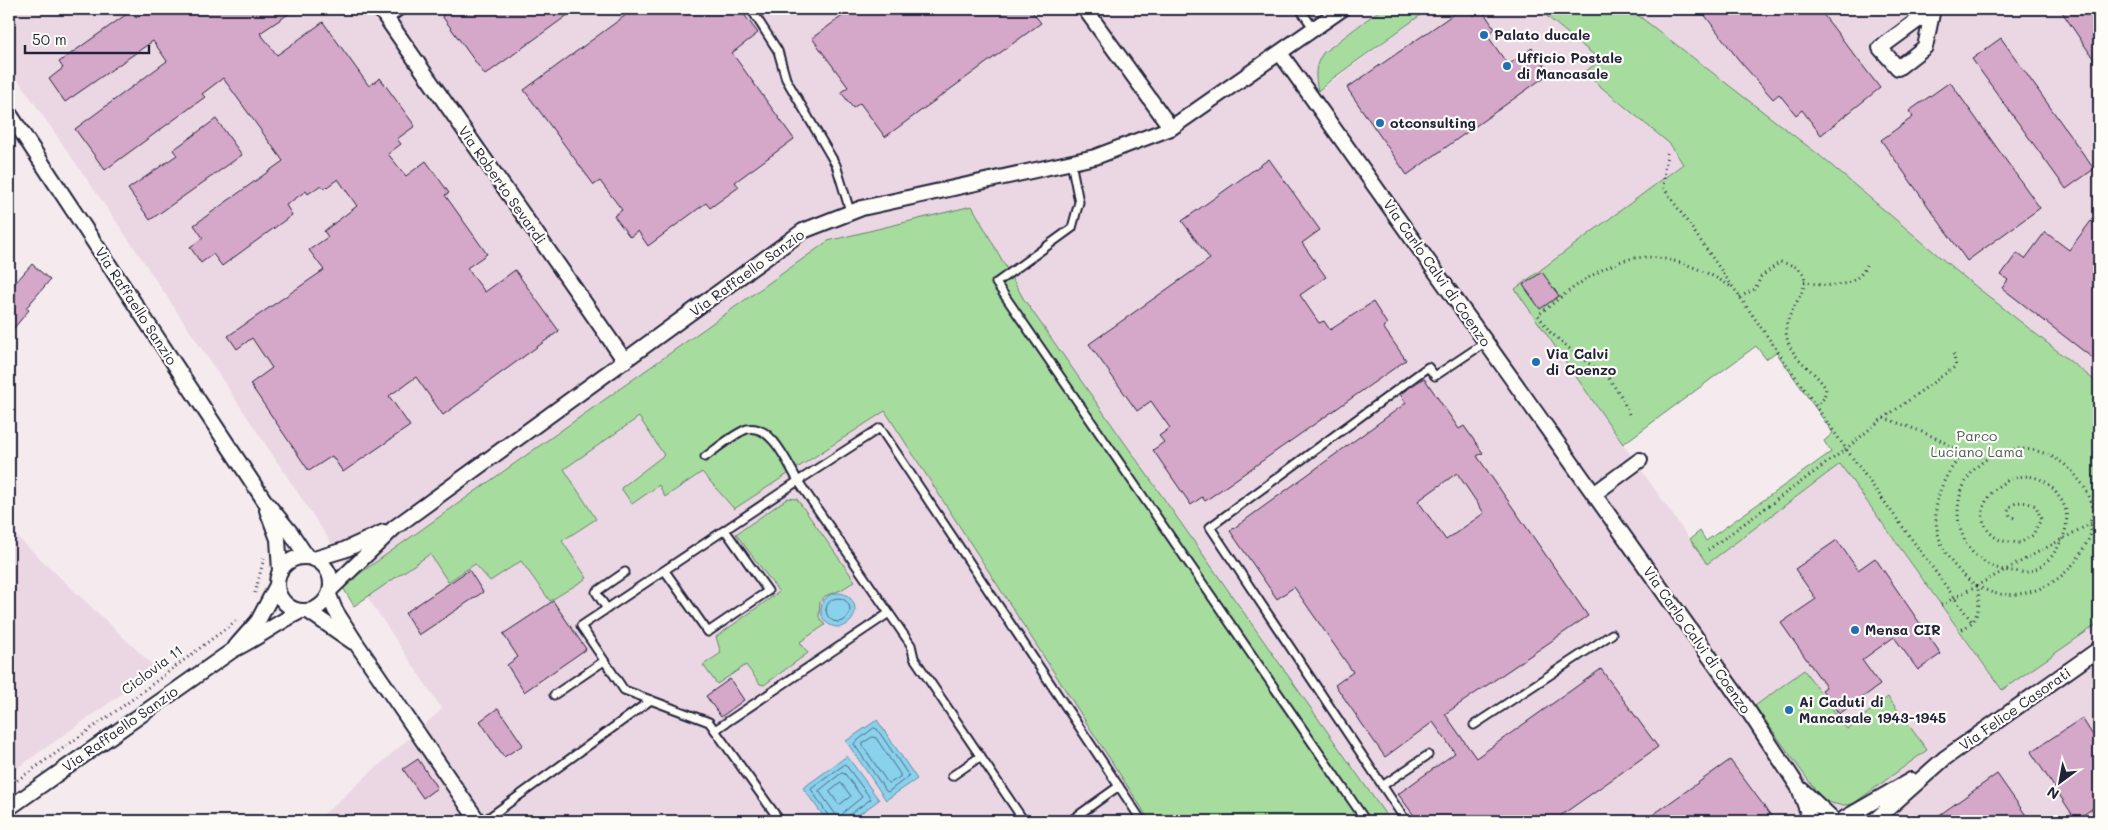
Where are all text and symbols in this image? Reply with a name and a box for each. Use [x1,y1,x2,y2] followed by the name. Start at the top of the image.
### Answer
[25,22,149,54] scale bar
[1494,25,1590,44] place label: Palato ducale
[32,29,67,49] text: 50 m
[1478,29,1490,41] marker: Palato ducale
[1517,48,1622,83] place label: Ufficio Postale di Mancasale
[1501,60,1513,72] marker: Ufficio Postale di Mancasale
[1390,113,1476,132] place label: otconsulting
[1374,117,1386,129] marker: otconsulting
[454,122,550,248] street label: Via Roberto Sevardi
[1379,195,1495,350] street label: Via Carlo Calvi di Coenzo
[686,225,808,321] street label: Via Raffaello Sanzio
[91,243,182,368] street label: Via Raffaello Sanzio
[1546,344,1617,379] place label: Via Calvi di Coenzo
[1530,356,1542,368] marker: Via Calvi di Coenzo
[1931,426,2023,461] park label: Parco Luciano Lama
[1639,562,1755,717] street label: Via Carlo Calvi di Coenzo
[1865,620,1941,639] place label: Mensa CIR
[1849,624,1861,636] marker: Mensa CIR
[117,640,186,699] street label: Ciclovia 11
[1955,663,2074,754] street label: Via Felice Casorati
[58,682,181,776] street label: Via Raffaello Sanzio
[1799,692,1946,727] place label: Ai Caduti di Mancasale 1943-1945
[1783,704,1795,716] marker: Ai Caduti di Mancasale 1943-1945
[2036,758,2086,808] north arrow
[2043,783,2062,804] text: N

